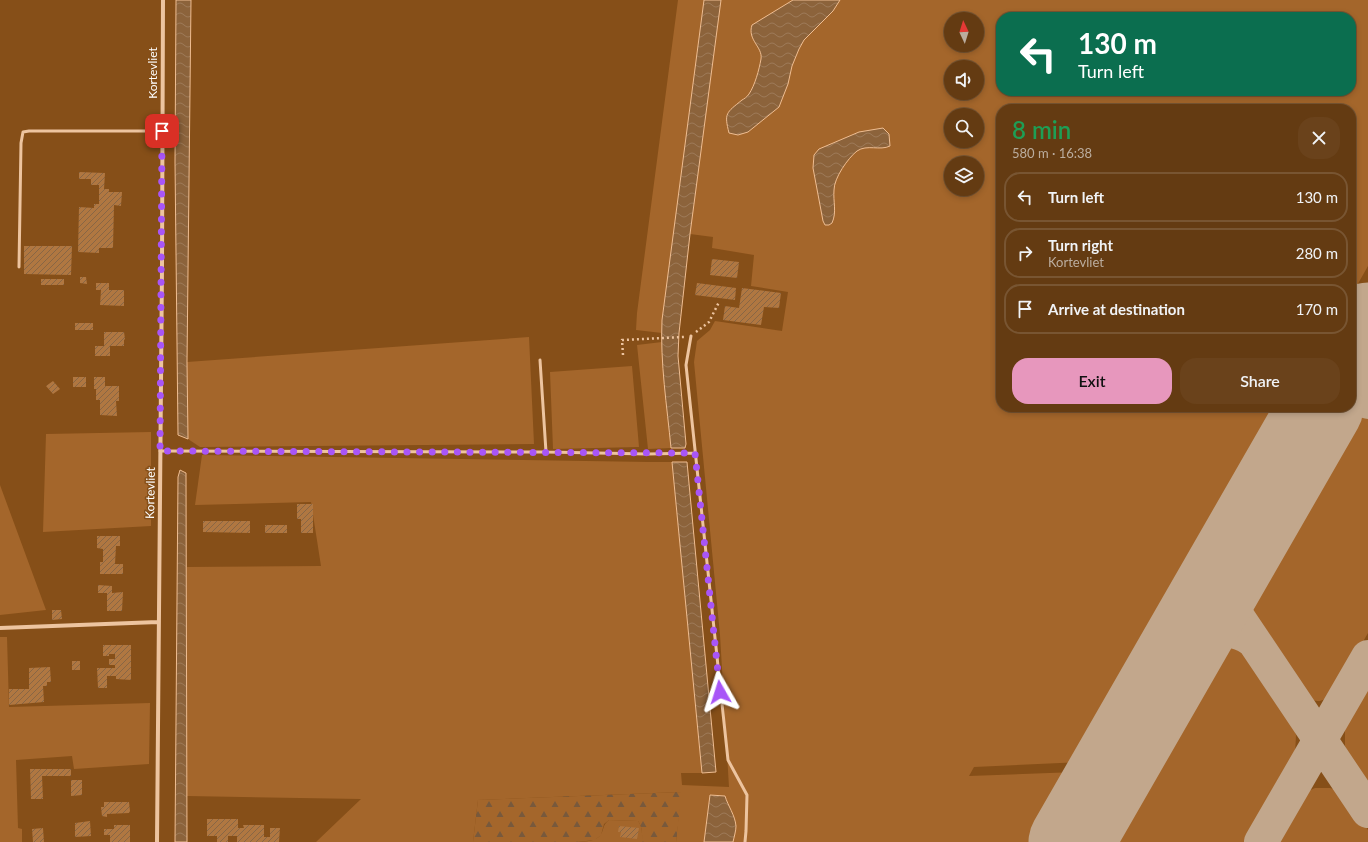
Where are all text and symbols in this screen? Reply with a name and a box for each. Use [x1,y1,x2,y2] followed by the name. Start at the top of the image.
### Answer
[944,12,984,52] north arrow
[944,12,984,196] map controls
[1078,26,1157,60] text: 130 m
[1012,28,1064,80] icon: left
[145,46,160,99] street label: Kortevliet
[944,60,984,100] button: sound
[1078,60,1144,82] text: Turn left
[944,108,984,148] button: search
[145,114,179,148] pin
[1012,115,1071,144] text: 8 min
[1298,117,1340,159] button: close
[151,120,173,142] icon: arrive
[1012,145,1092,161] text: 580 m · 16:38
[944,156,984,196] button: layers
[1014,186,1036,208] icon: left
[1048,188,1104,206] text: Turn left
[1296,188,1338,206] text: 130 m
[1048,236,1113,254] text: Turn right
[1014,242,1036,264] icon: right
[1296,244,1338,262] text: 280 m
[1048,254,1104,270] text: Kortevliet
[1014,298,1036,320] icon: arrive
[1048,300,1185,318] text: Arrive at destination
[1296,300,1338,318] text: 170 m
[1012,358,1172,404] button: Exit
[1180,358,1340,404] button: Share
[142,466,158,519] street label: Kortevliet
[699,671,741,713] position arrow

